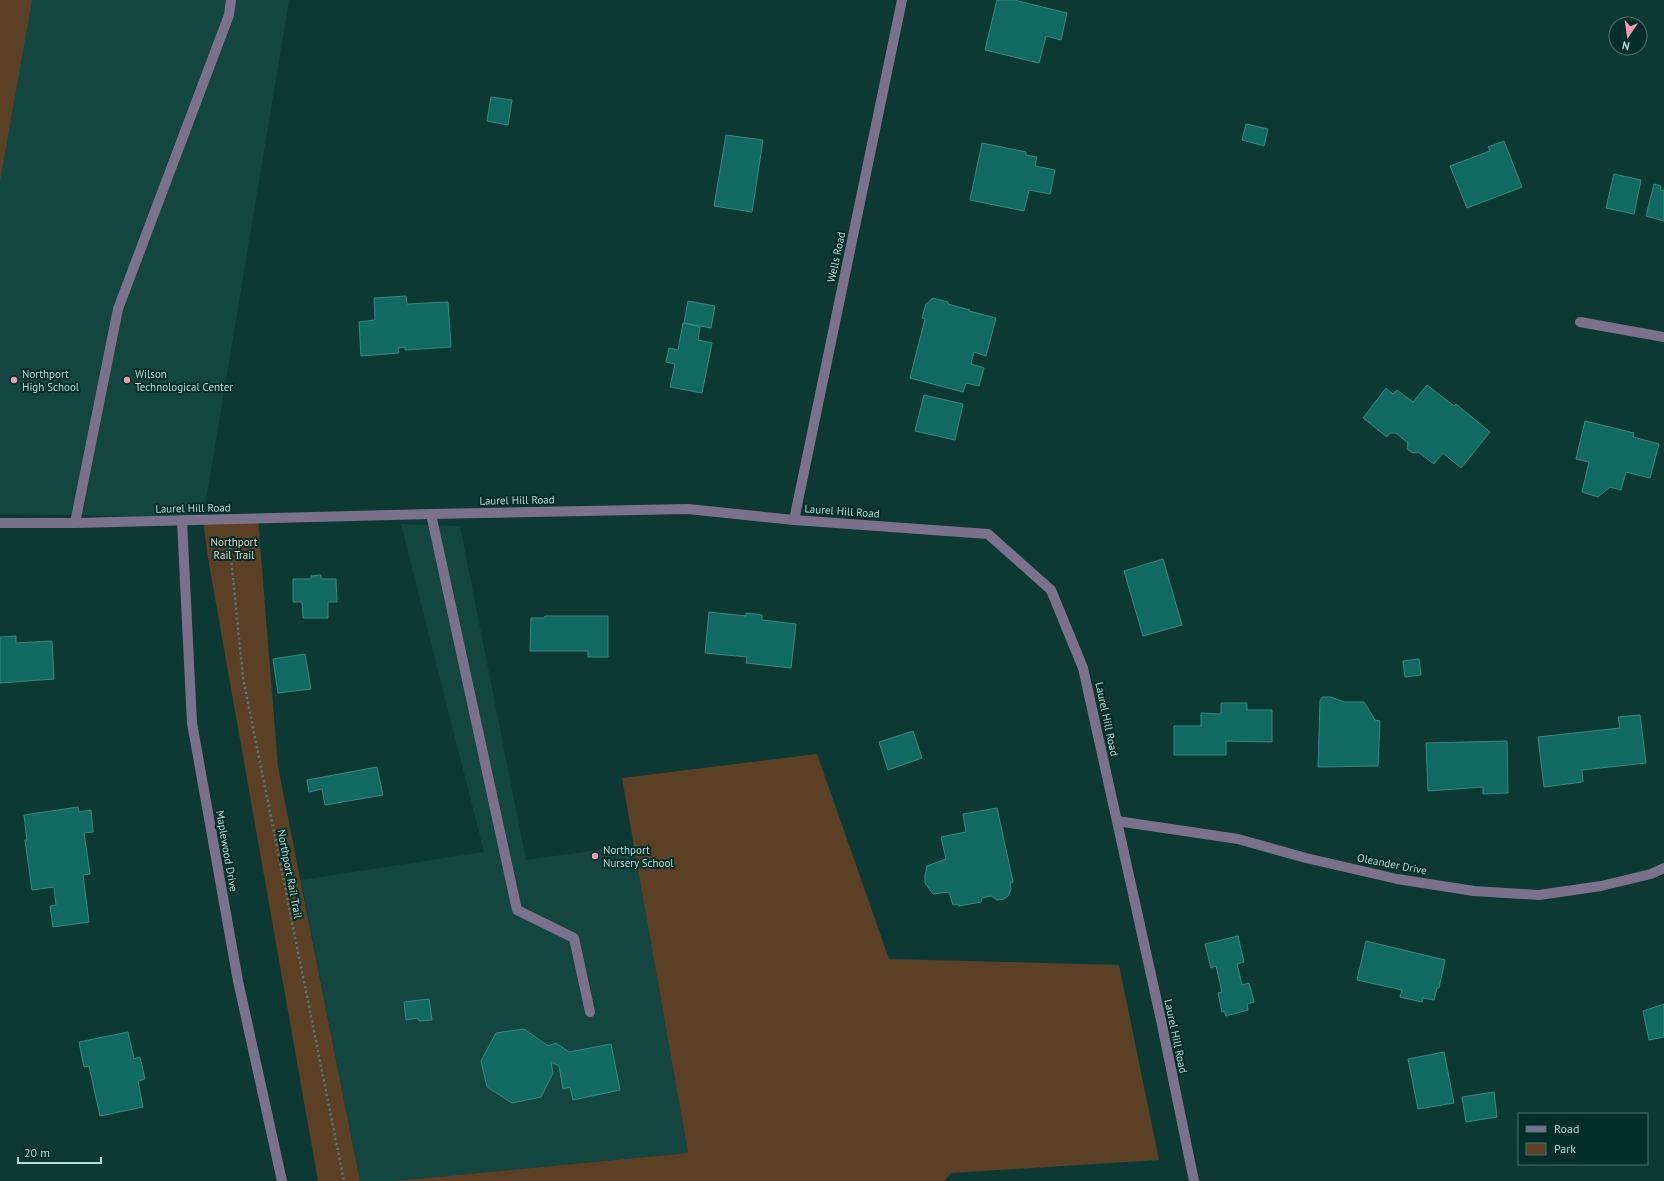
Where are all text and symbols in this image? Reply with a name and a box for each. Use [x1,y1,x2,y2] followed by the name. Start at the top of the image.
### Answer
[1608,16,1648,56] north arrow
[1621,38,1631,53] text: N
[824,230,848,284] street label: Wells Road
[22,367,80,394] place label: Northport High School
[135,367,233,394] place label: Wilson Technological Center
[9,375,19,385] marker: Northport High School
[122,375,132,385] marker: Wilson Technological Center
[479,492,555,508] street label: Laurel Hill Road
[155,500,231,516] street label: Laurel Hill Road
[804,501,880,521] street label: Laurel Hill Road
[211,535,258,562] park label: Northport Rail Trail
[1092,681,1122,757] street label: Laurel Hill Road
[213,809,241,893] street label: Maplewood Drive
[274,828,306,921] street label: Northport Rail Trail
[603,843,674,870] place label: Northport Nursery School
[1356,850,1428,878] street label: Oleander Drive
[590,851,600,861] marker: Northport Nursery School
[1161,998,1191,1074] street label: Laurel Hill Road
[1518,1113,1648,1165] legend
[1554,1121,1579,1136] text: Road
[18,1139,101,1165] scale bar
[1554,1141,1576,1156] text: Park
[24,1145,50,1160] text: 20 m

